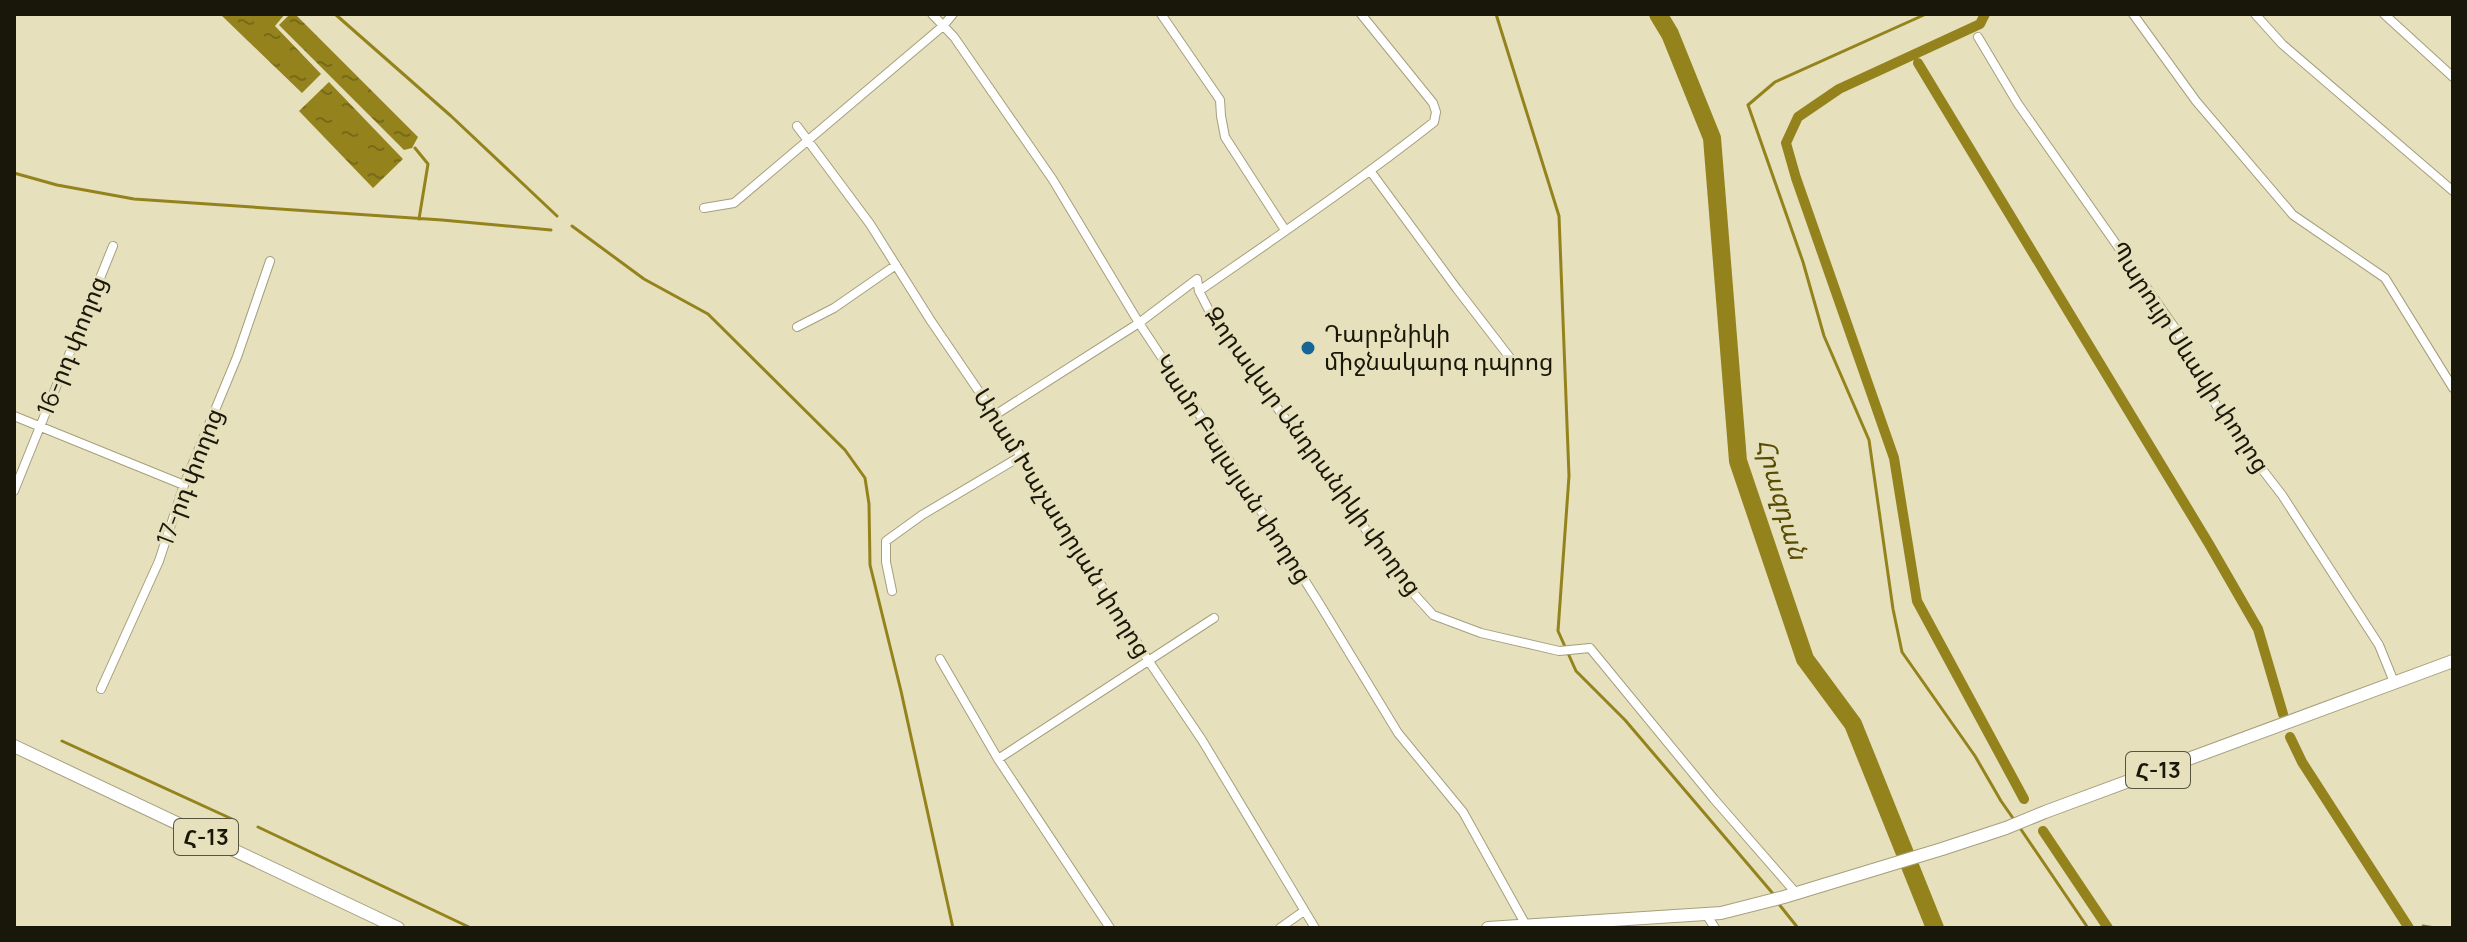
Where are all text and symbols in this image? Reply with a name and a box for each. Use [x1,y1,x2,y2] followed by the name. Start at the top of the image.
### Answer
[2104,234,2279,478] street label: Պարույր Սևակի փողոց
[28,271,114,420] street label: 16-րդ փողոց
[1198,299,1430,601] street label: Զորավար Անդրանիկի փողոց
[1324,316,1553,377] place label: Դարբնիկի միջնակարգ դպրոց
[1299,339,1317,357] marker: Դարբնիկի միջնակարգ դպրոց
[1148,347,1321,589] street label: Կամո Բալայան փողոց
[967,381,1160,663] street label: Արամ Խաչատրյան փողոց
[147,403,230,550] street label: 17-րդ փողոց
[1749,434,1818,565] water label: Հրազդան
[2126,752,2190,788] road number: Հ-13
[174,819,238,855] road number: Հ-13

